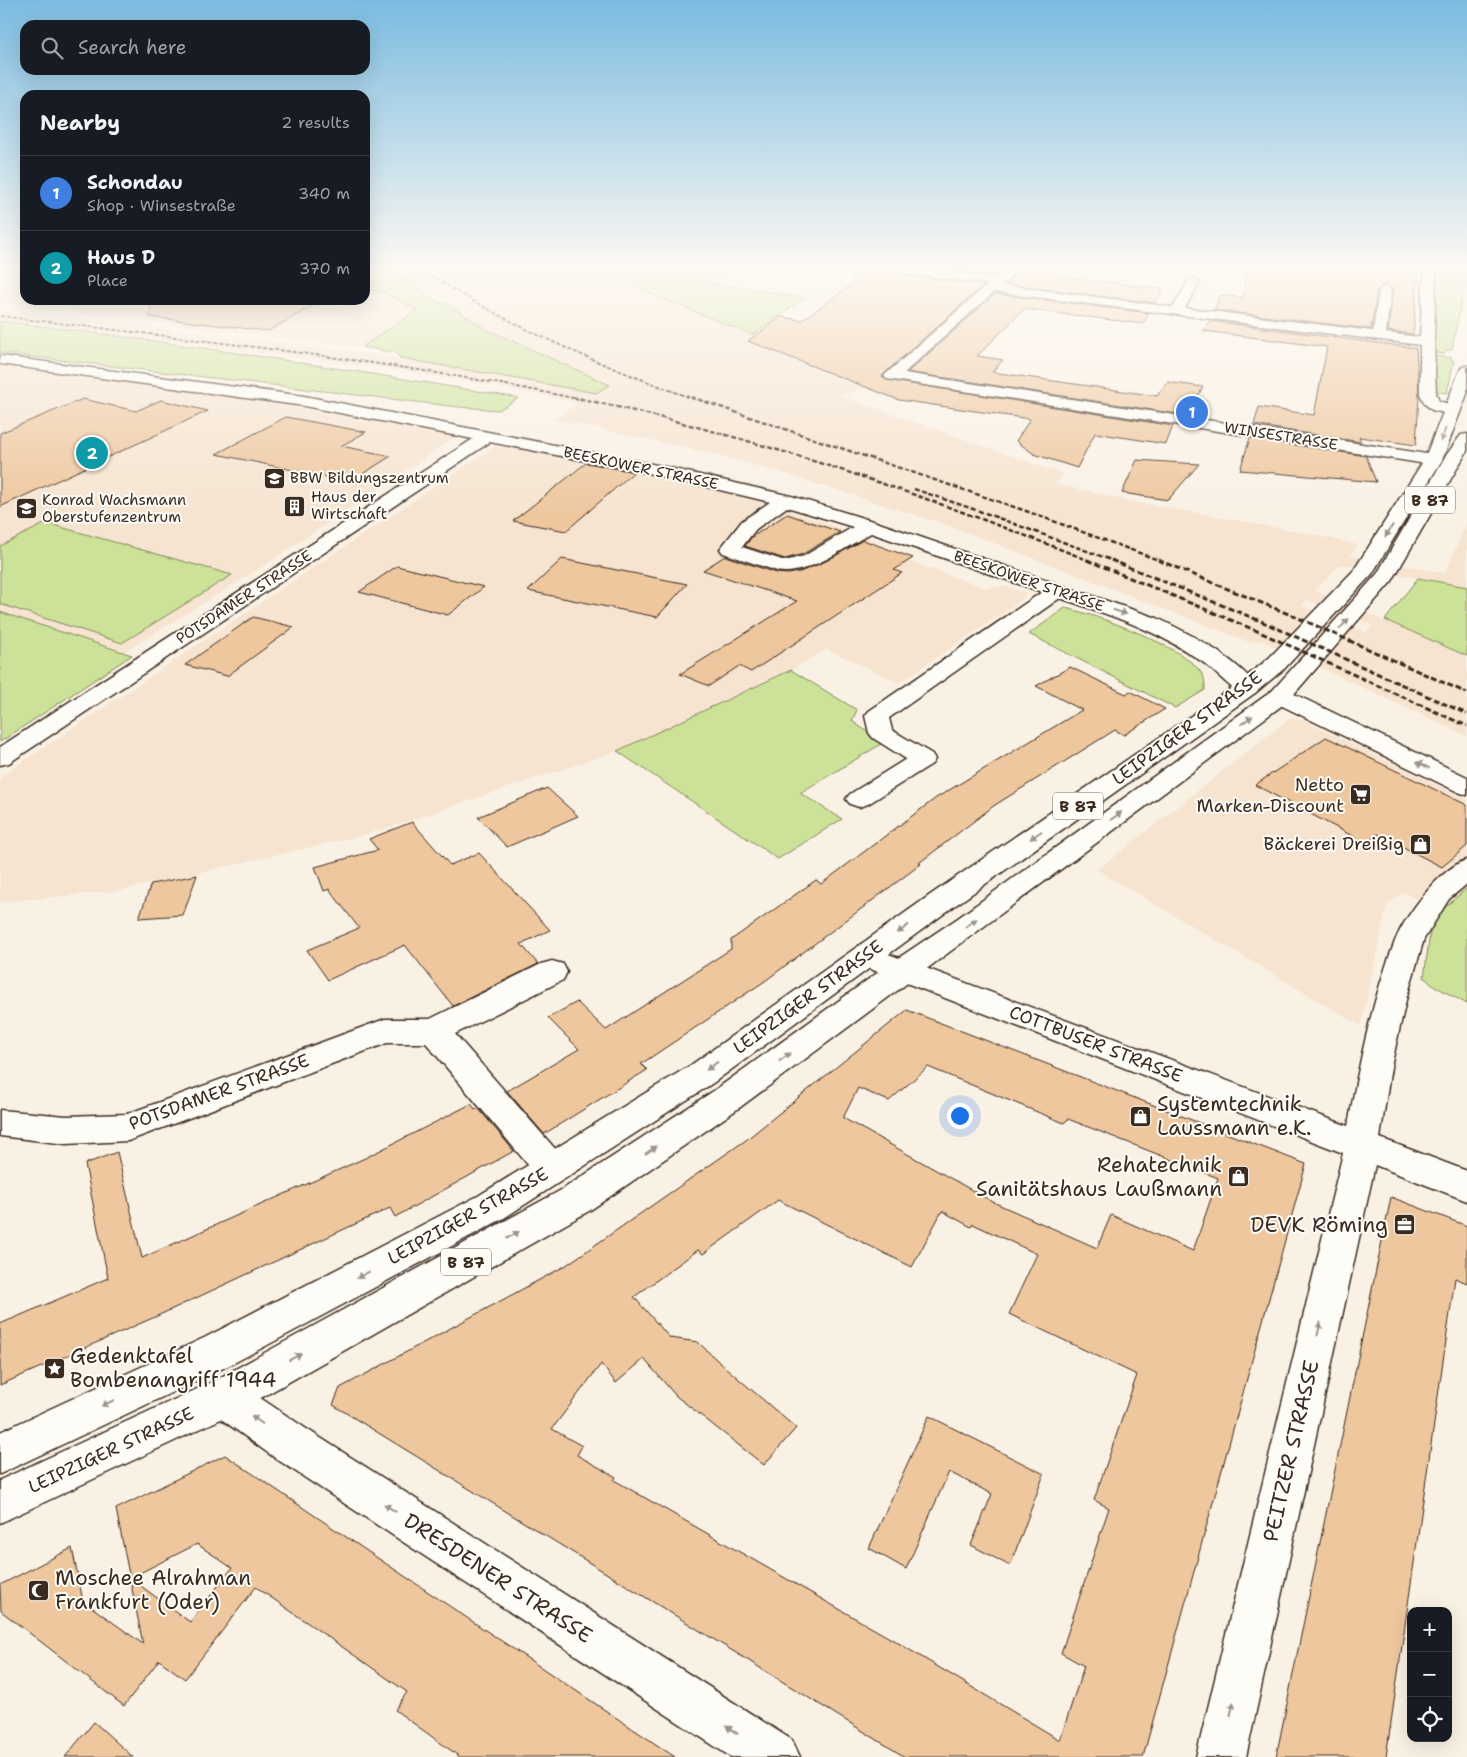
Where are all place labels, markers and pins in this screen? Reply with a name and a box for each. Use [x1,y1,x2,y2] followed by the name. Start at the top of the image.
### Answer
[1176,393,1208,431] pin: 1
[76,434,108,472] pin: 2
[262,466,286,490] school or university icon: BBW Bildungszentrum
[290,468,449,488] place label: BBW Bildungszentrum
[311,487,387,524] place label: Haus der Wirtschaft
[42,490,186,527] place label: Konrad Wachsmann Oberstufenzentrum
[283,494,307,518] building icon: Haus der Wirtschaft
[14,497,38,521] school or university icon: Konrad Wachsmann Oberstufenzentrum
[1196,773,1344,818] place label: Netto Marken-Discount
[1348,783,1372,807] supermarket icon: Netto Marken-Discount
[1264,832,1404,856] place label: Bäckerei Dreißig
[1408,832,1432,856] shop icon: Bäckerei Dreißig
[1157,1090,1312,1142] place label: Systemtechnik Laussmann e.K.
[1129,1104,1153,1128] shop icon: Systemtechnik Laussmann e.K.
[976,1151,1222,1203] place label: Rehatechnik Sanitätshaus Laußmann
[1226,1165,1250,1189] shop icon: Rehatechnik Sanitätshaus Laußmann
[1250,1211,1388,1239] place label: DEVK Röming
[1392,1213,1416,1237] office icon: DEVK Röming
[70,1342,276,1394] place label: Gedenktafel Bombenangriff 1944
[42,1356,66,1380] place icon: Gedenktafel Bombenangriff 1944
[55,1564,251,1616] place label: Moschee Alrahman Frankfurt (Oder)
[27,1578,51,1602] mosque icon: Moschee Alrahman Frankfurt (Oder)

